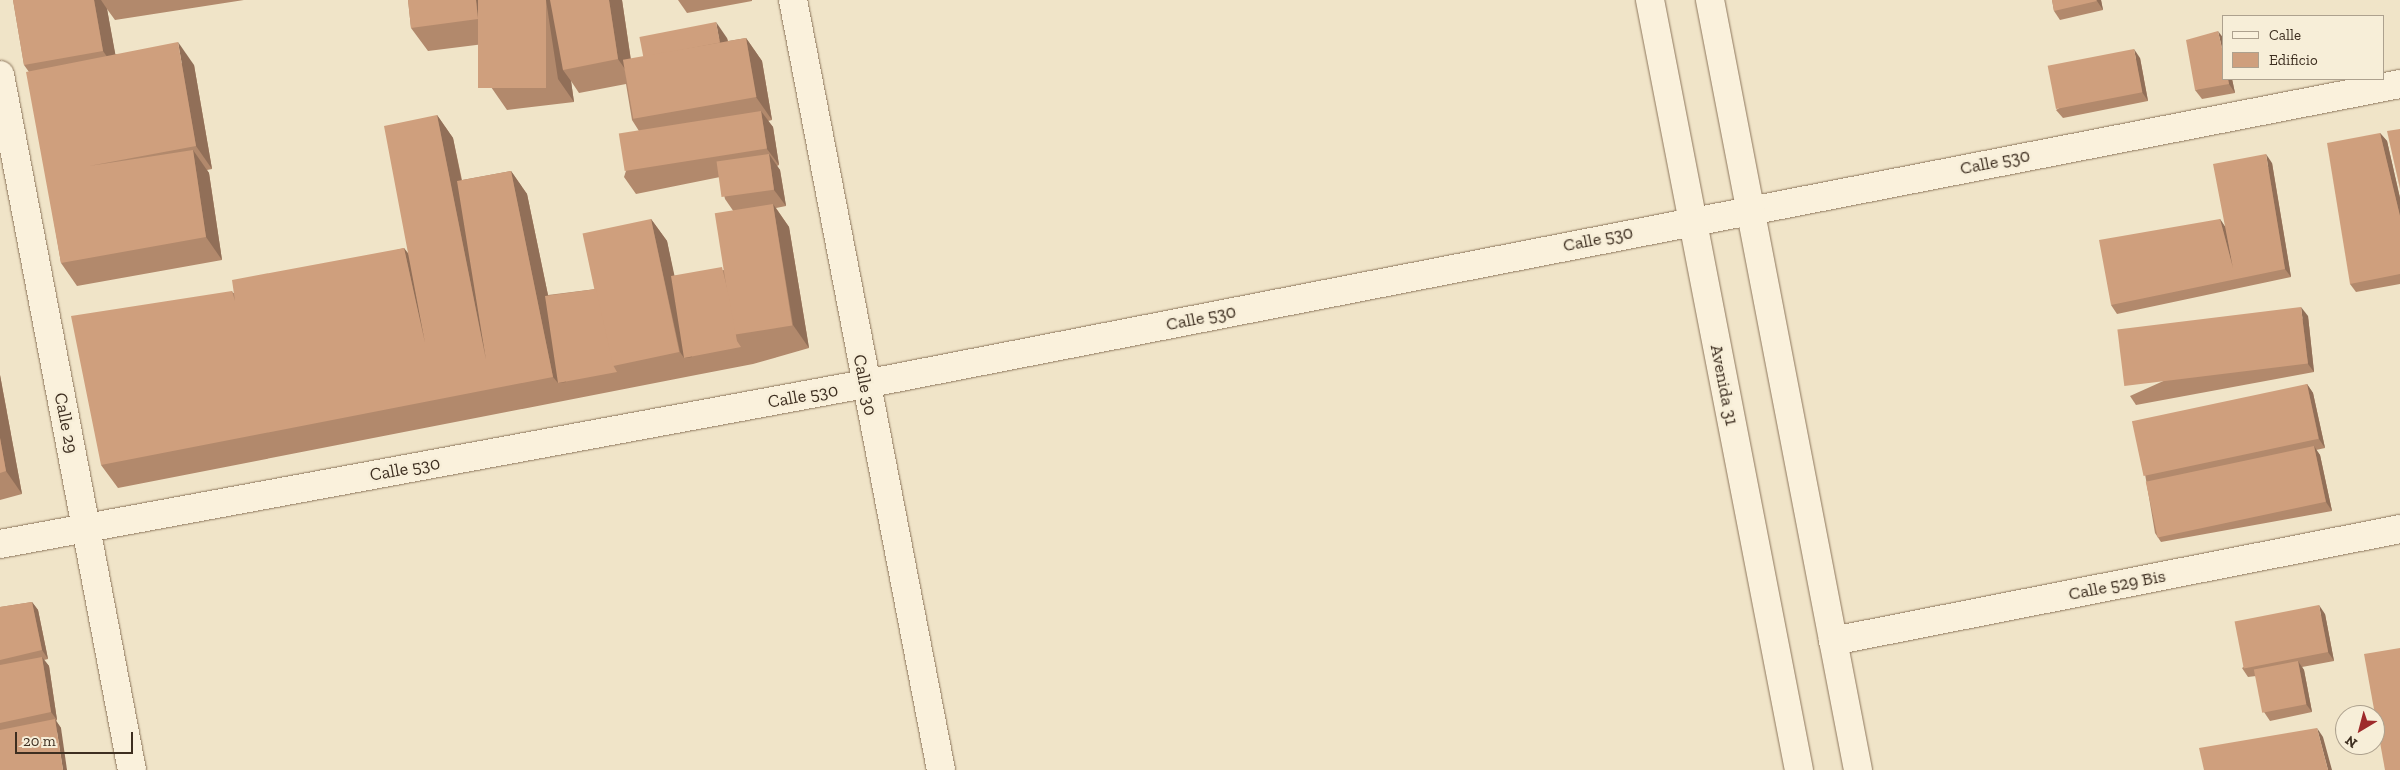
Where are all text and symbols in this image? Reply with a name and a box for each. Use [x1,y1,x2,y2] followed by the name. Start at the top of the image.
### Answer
[2222,15,2385,80] legend
[2269,26,2301,44] text: Calle
[2269,51,2318,69] text: Edificio
[1958,145,2032,179] street label: Calle 530
[1561,222,1635,256] street label: Calle 530
[1164,301,1238,335] street label: Calle 530
[1706,343,1742,427] street label: Avenida 31
[849,353,881,417] street label: Calle 30
[766,379,840,413] street label: Calle 530
[50,391,82,455] street label: Calle 29
[368,452,442,486] street label: Calle 530
[2067,565,2167,605] street label: Calle 529 Bis
[2335,705,2385,755] north arrow
[18,722,135,754] scale bar
[23,732,56,750] text: 20 m
[2342,732,2361,752] text: N

